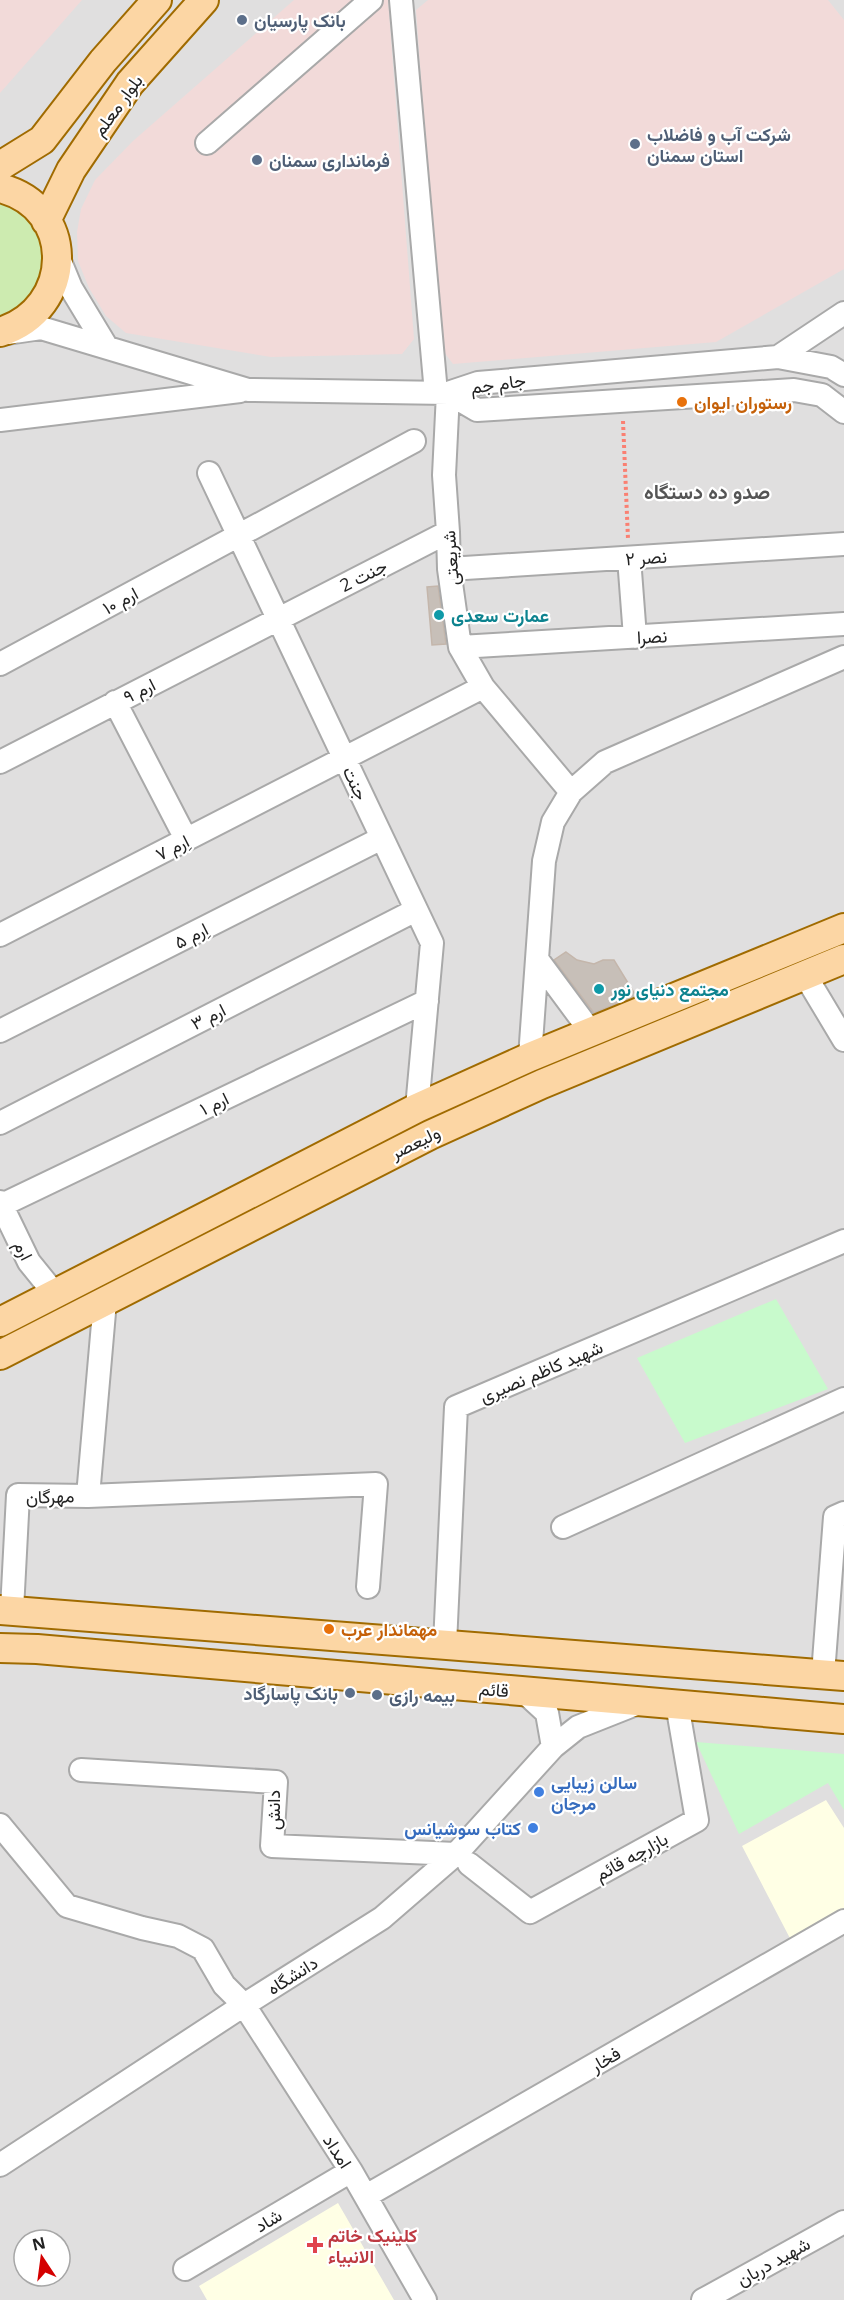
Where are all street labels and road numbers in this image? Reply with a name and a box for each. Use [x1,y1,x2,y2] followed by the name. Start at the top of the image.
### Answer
[86,69,148,141] street label: بلوار معلم
[469,367,527,400] street label: جام جم
[436,530,464,586] street label: شریعتی
[624,544,668,570] street label: نصر ۲
[335,553,391,597] street label: جنت 2
[98,581,142,620] street label: ارم ۱۰
[636,623,668,649] street label: نصرا
[119,672,160,709] street label: ارم ۹
[338,762,374,804] street label: جنت
[151,828,194,867] street label: اِرم ۷
[170,916,213,955] street label: اِرم ۵
[186,997,230,1036] street label: ارم ۳
[195,1086,233,1121] street label: ارم ۱
[385,1120,444,1165] street label: ولیعصر
[8,1236,39,1265] street label: ارم
[476,1334,607,1409] street label: شهید کاظم نصیری
[25,1483,75,1509] street label: مهرگان
[478,1676,510,1703] street label: قائم
[261,1790,285,1830] street label: دانش
[590,1826,672,1887] street label: بازارچه قائم
[262,1950,322,2000] street label: دانشگاه
[585,2041,625,2078] street label: فخار
[318,2129,358,2173] street label: امداد
[250,2203,286,2237] street label: شاد
[732,2231,814,2291] street label: شهید دربان

